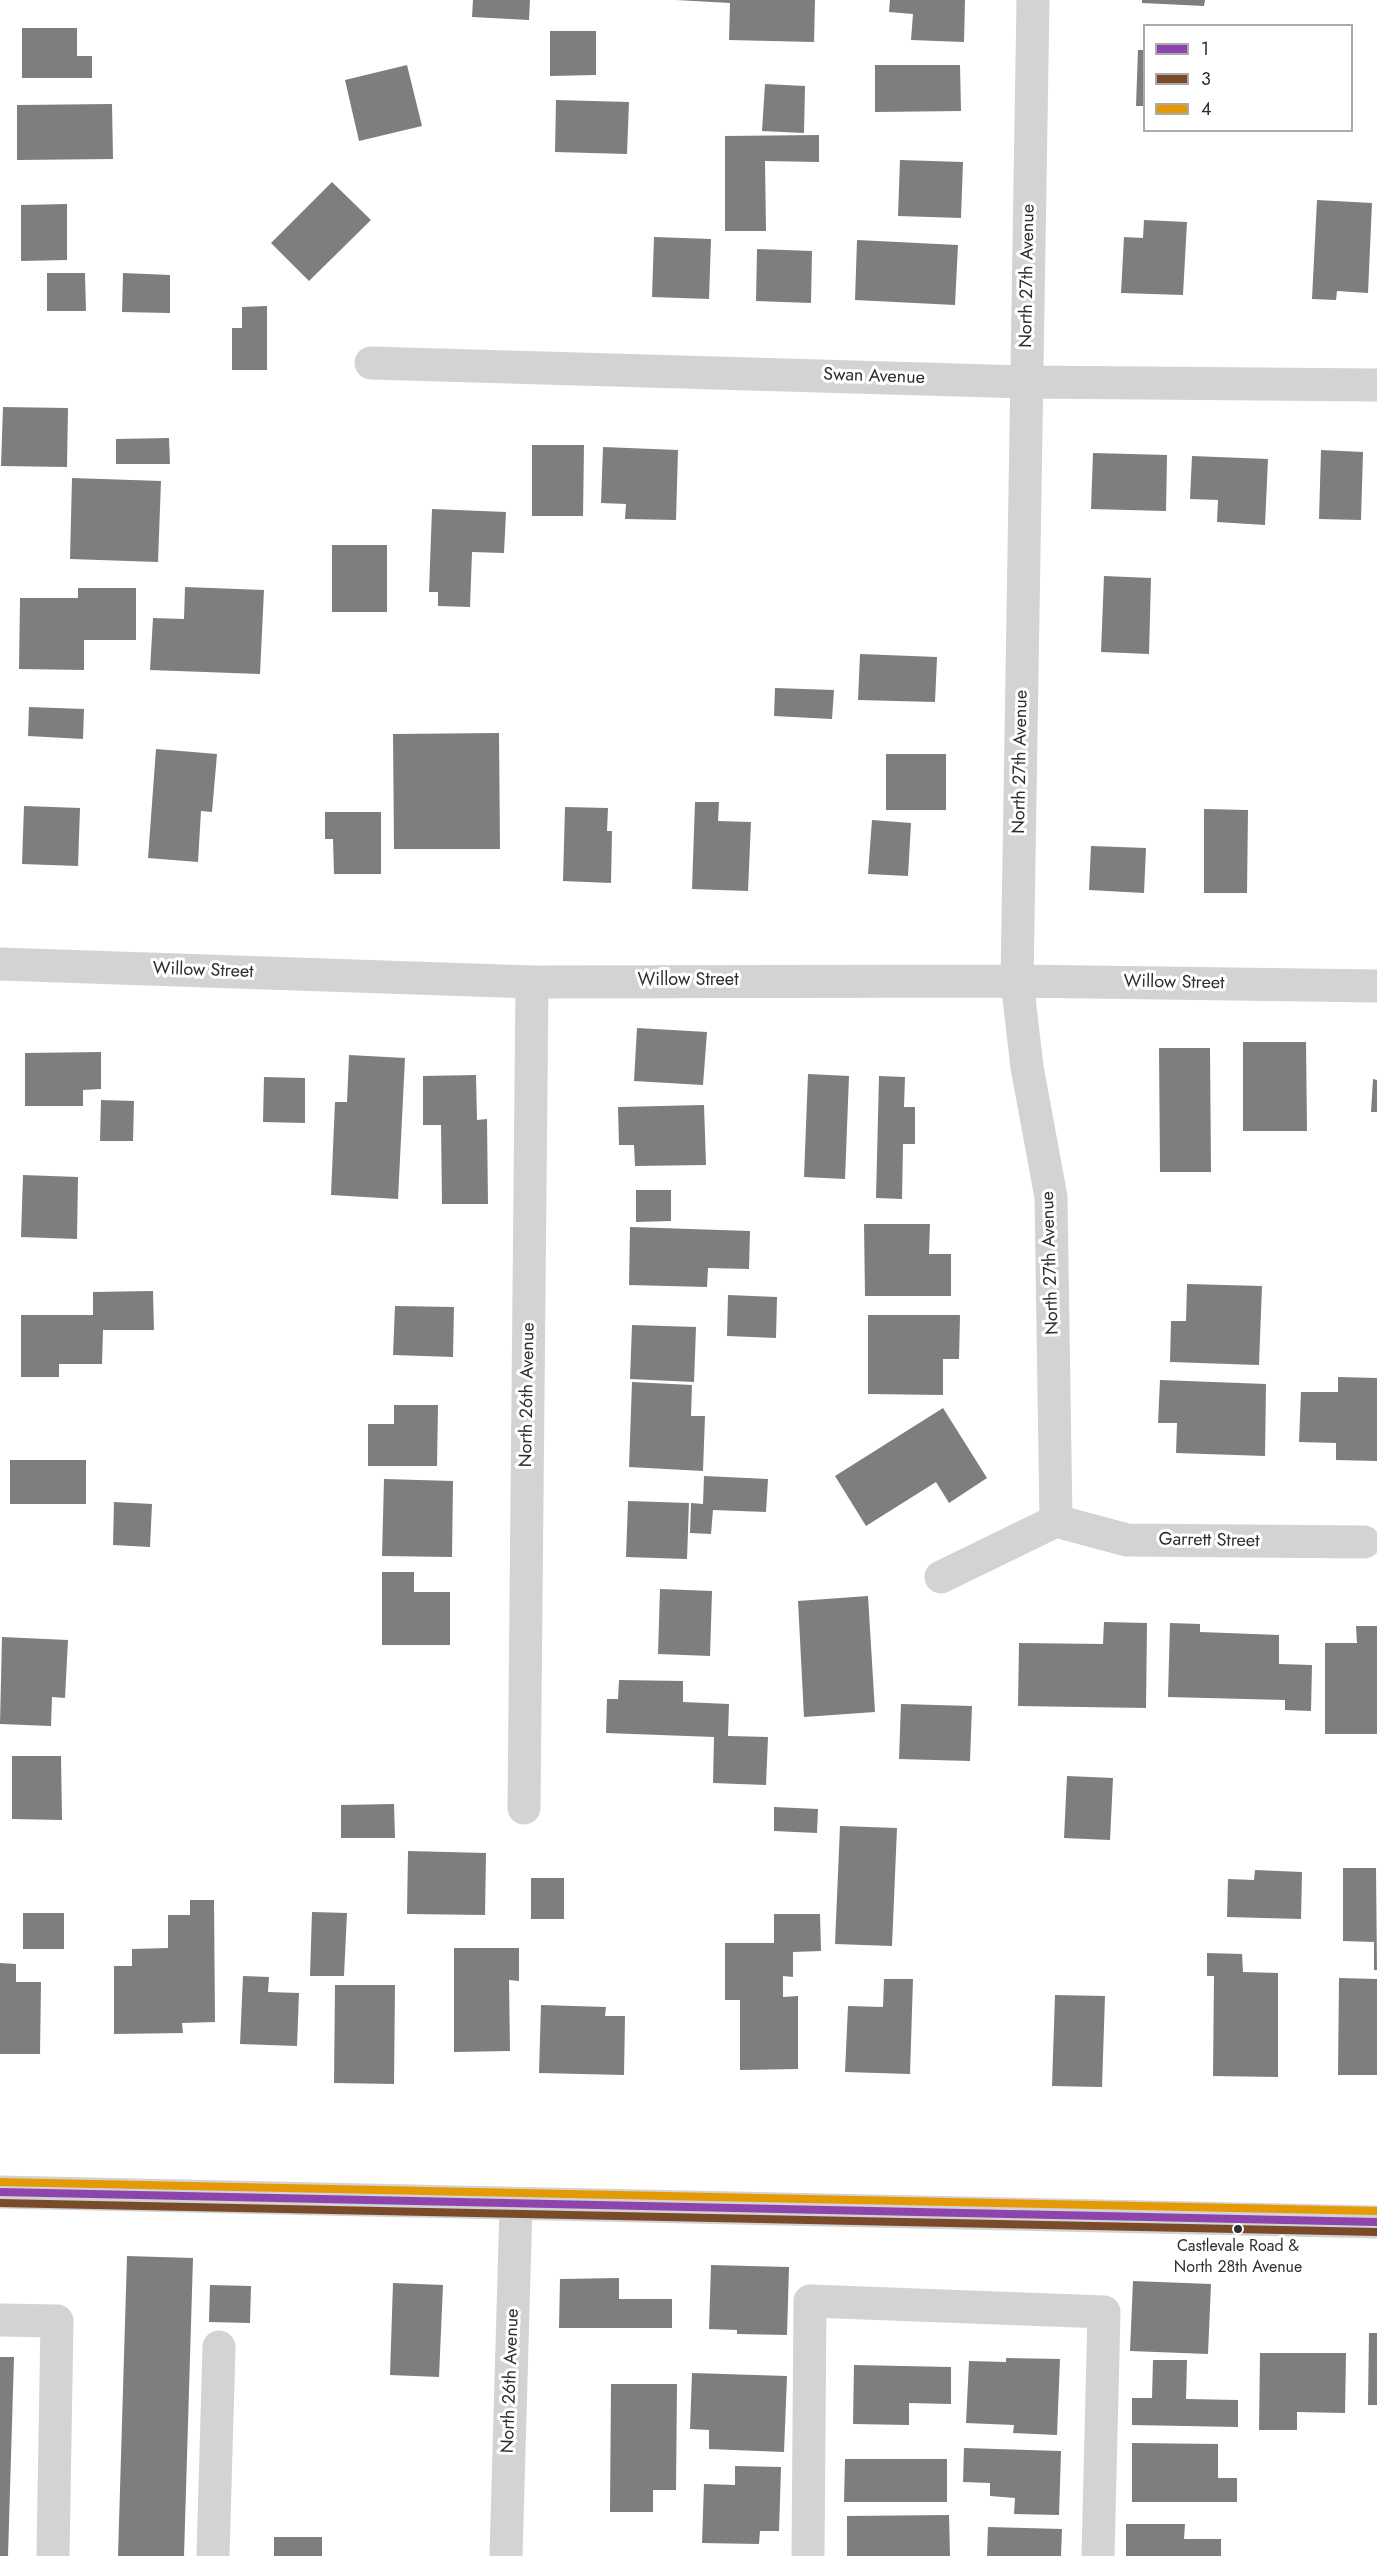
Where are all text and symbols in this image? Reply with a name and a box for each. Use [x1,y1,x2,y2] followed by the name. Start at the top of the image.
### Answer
[1143,24,1353,132] legend
[1201,36,1209,62] text: 1
[1201,66,1211,92] text: 3
[1201,96,1212,122] text: 4
[1016,204,1040,348] street label: North 27th Avenue
[823,364,925,390] street label: Swan Avenue
[1009,690,1033,834] street label: North 27th Avenue
[152,958,254,984] street label: Willow Street
[638,970,738,992] street label: Willow Street
[1123,971,1225,995] street label: Willow Street
[1038,1191,1064,1335] street label: North 27th Avenue
[516,1322,540,1468] street label: North 26th Avenue
[1158,1529,1260,1553] street label: Garrett Street
[1232,2223,1244,2235] marker: Castlevale Road & North 28th Avenue
[1174,2237,1302,2275] place label: Castlevale Road & North 28th Avenue
[498,2308,524,2454] street label: North 26th Avenue

